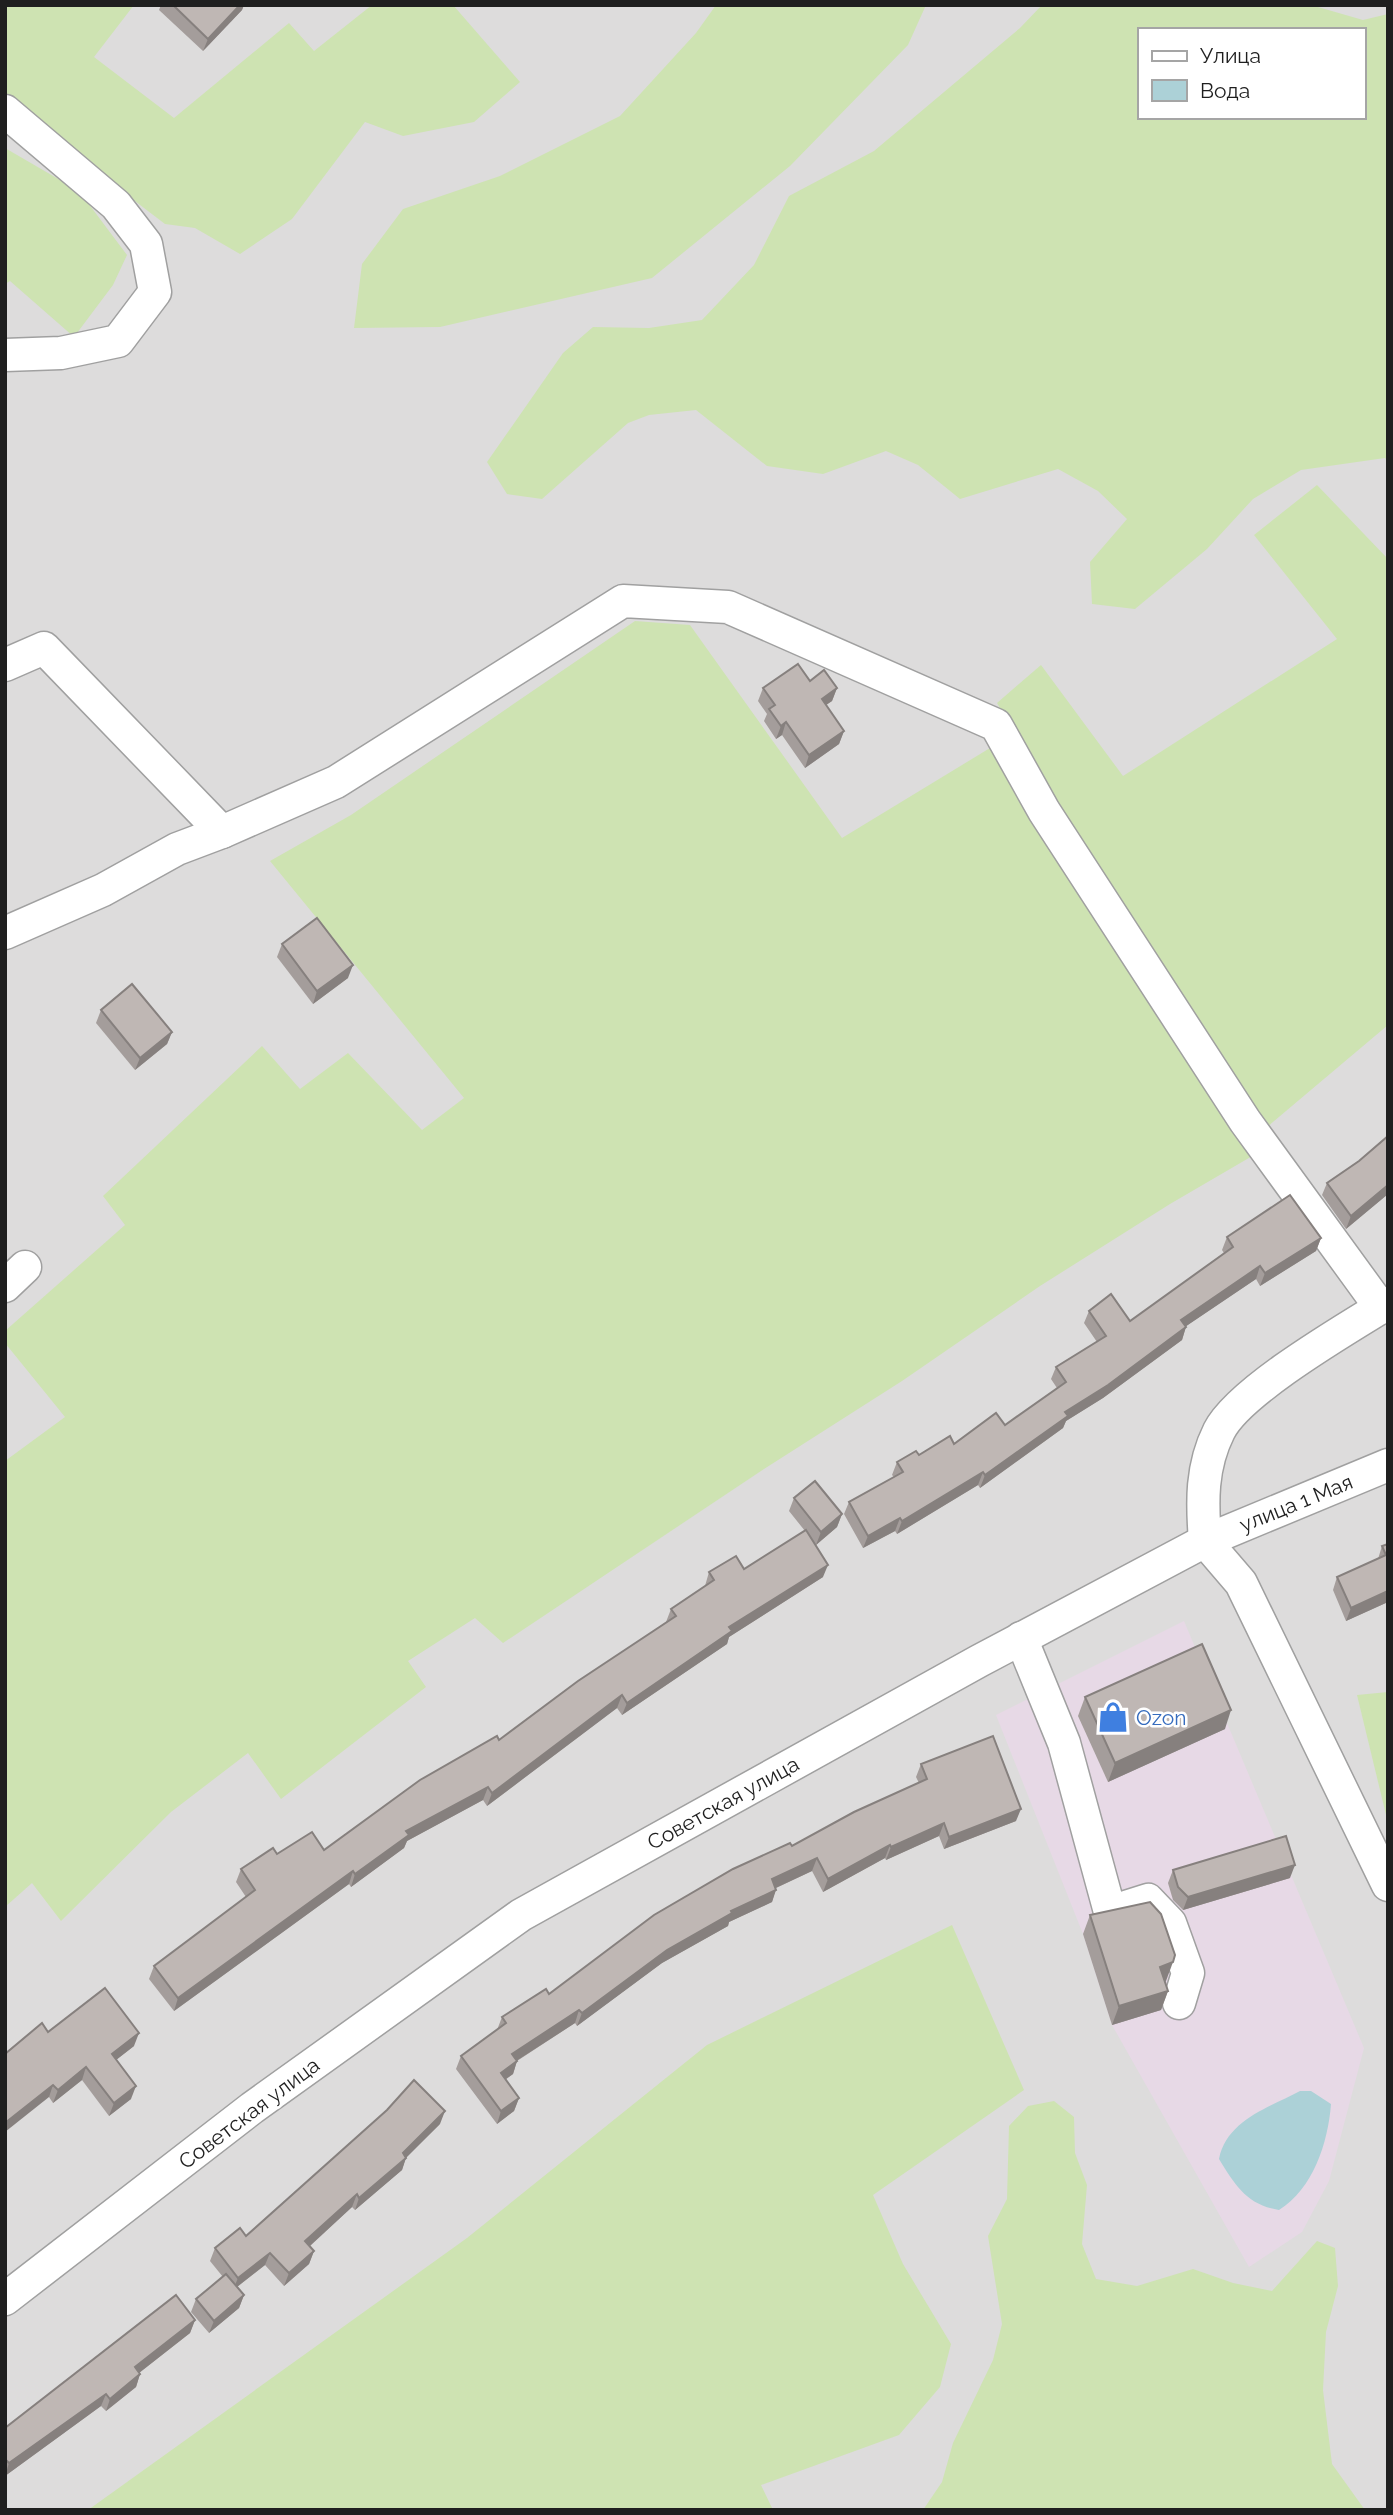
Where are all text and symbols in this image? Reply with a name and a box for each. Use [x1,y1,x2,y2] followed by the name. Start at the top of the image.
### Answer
[1138,28,1365,119] legend
[1200,43,1261,68] text: Улица
[1200,78,1250,103] text: Вода
[1236,1469,1356,1537] street label: улица 1 Мая
[1096,1700,1130,1734] shop icon: Ozon
[1136,1705,1187,1730] place label: Ozon
[643,1751,803,1855] street label: Советская улица
[174,2052,324,2174] street label: Советская улица

